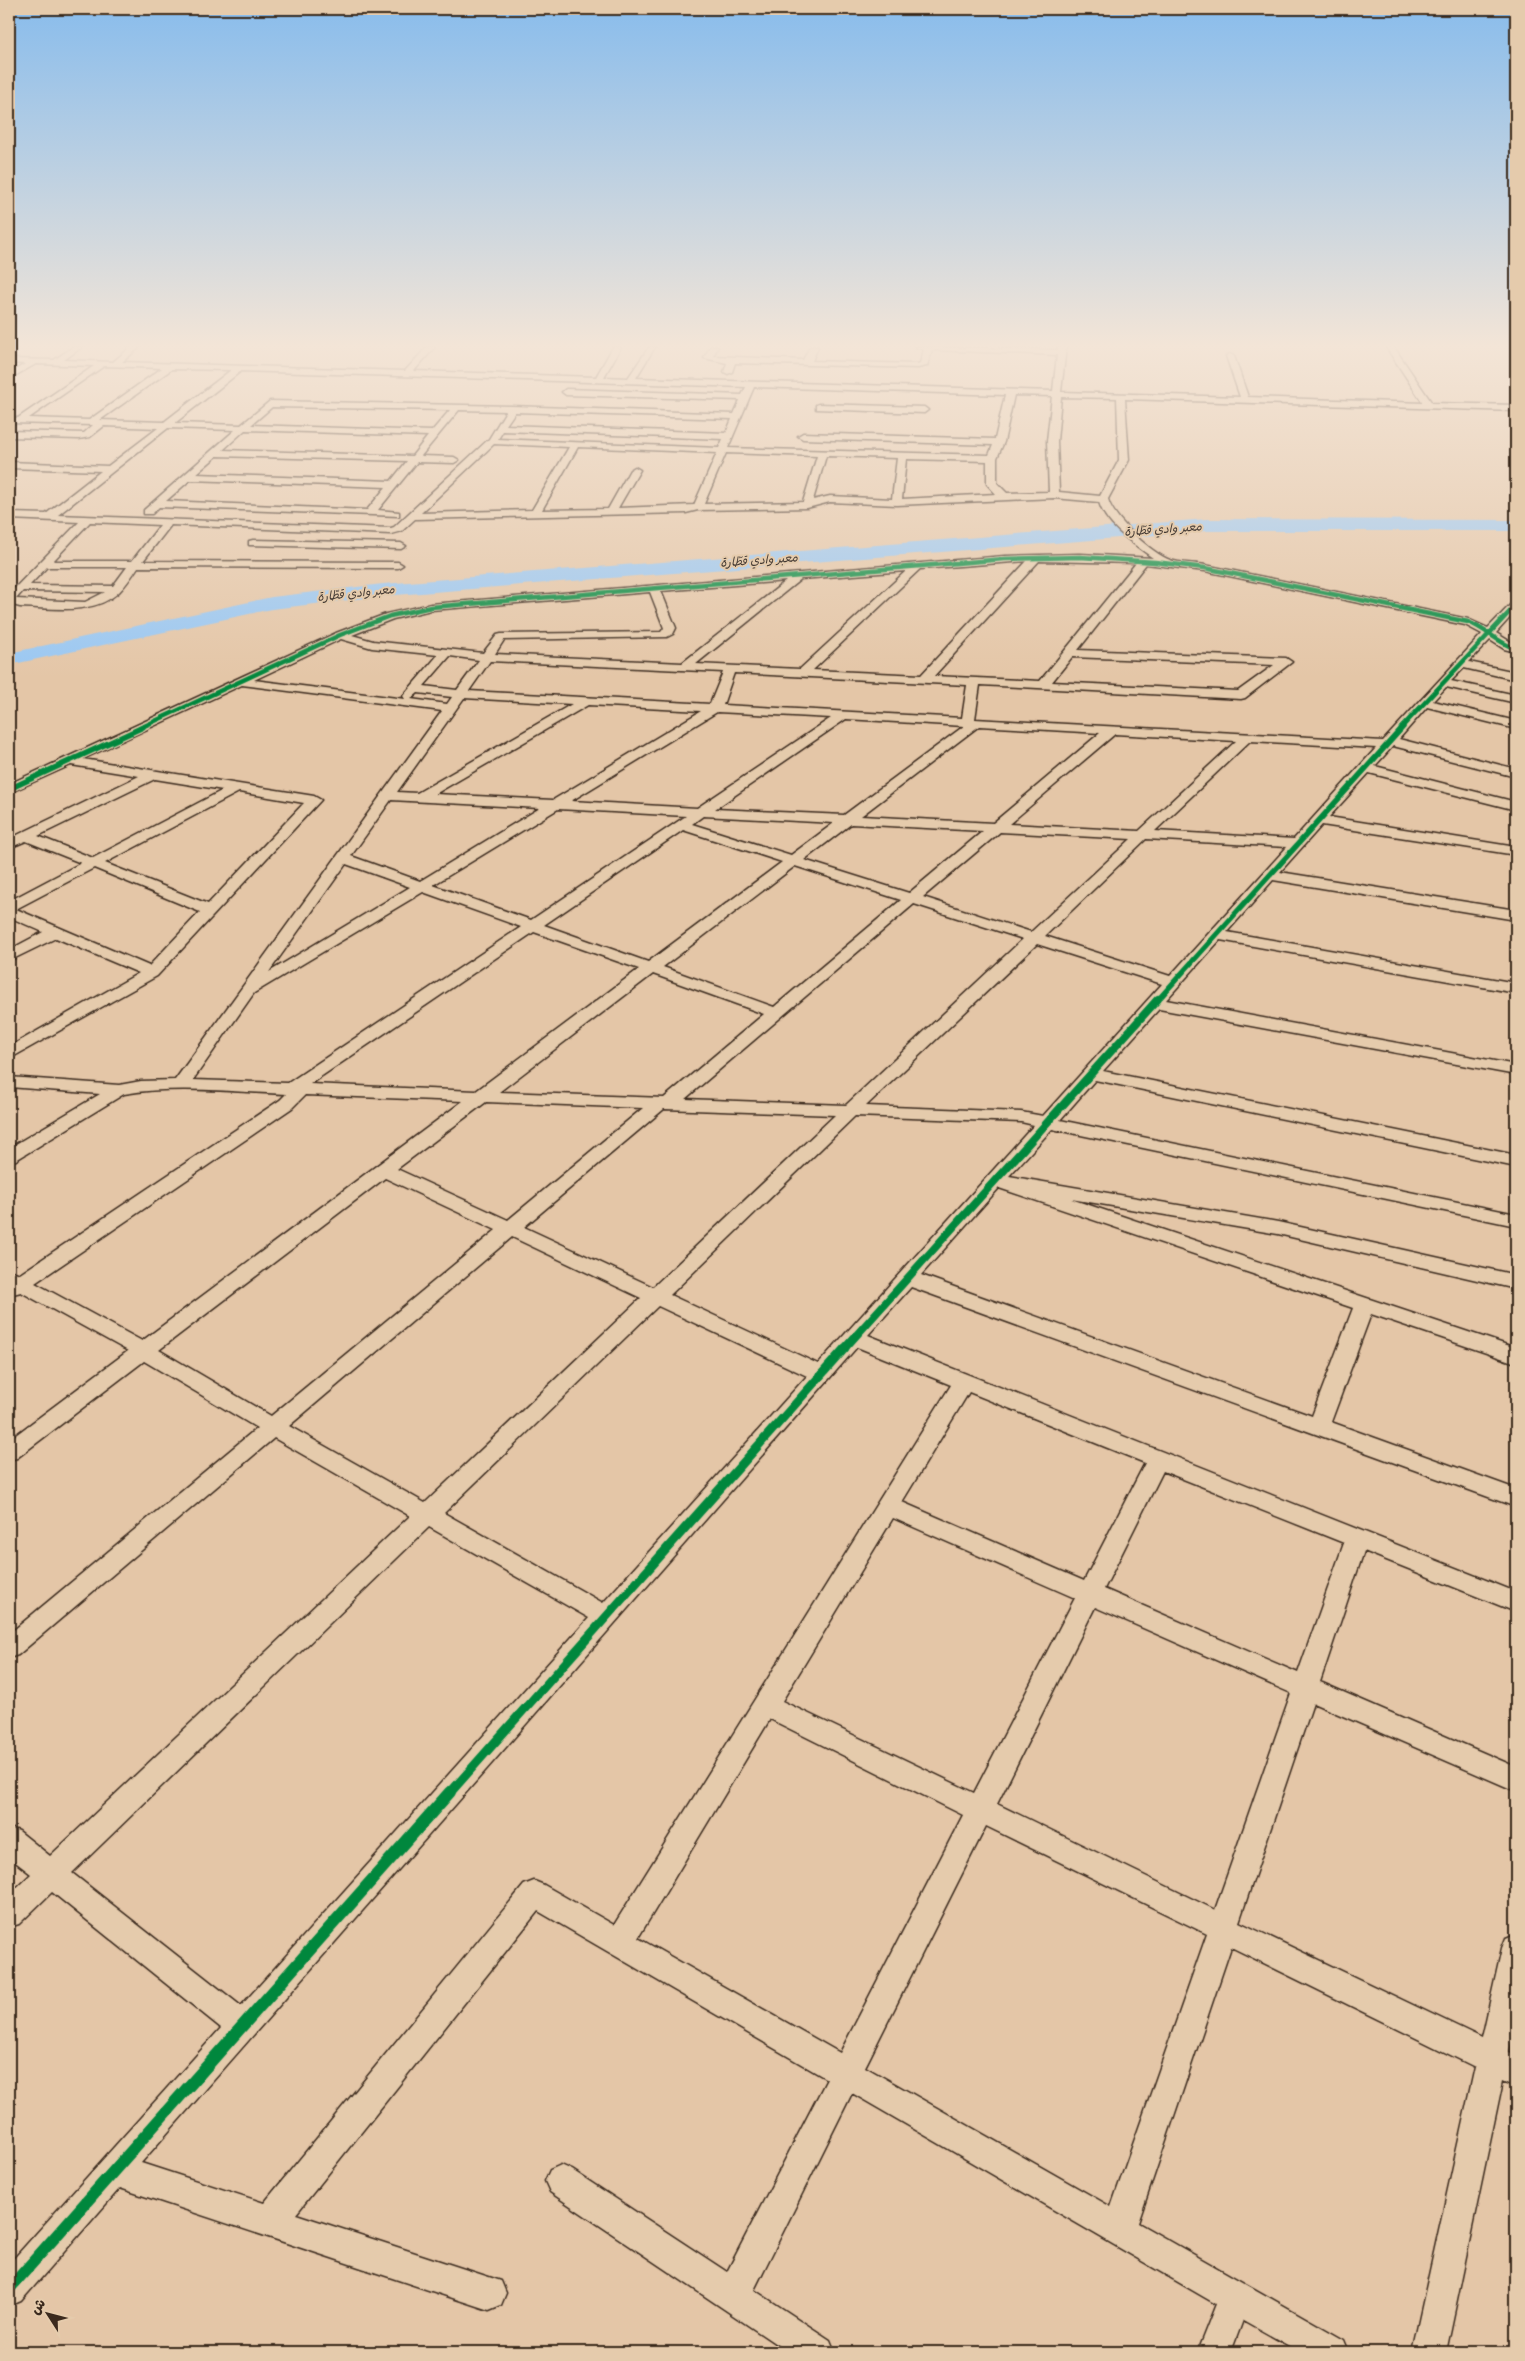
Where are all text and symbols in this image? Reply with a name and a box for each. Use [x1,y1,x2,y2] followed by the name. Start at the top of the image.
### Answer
[1123,515,1203,543] water label: معبر وادي قطّارة
[719,546,799,574] water label: معبر وادي قطّارة
[316,578,396,608] water label: معبر وادي قطّارة
[22,2288,72,2338] north arrow
[23,2293,53,2320] text: ش

